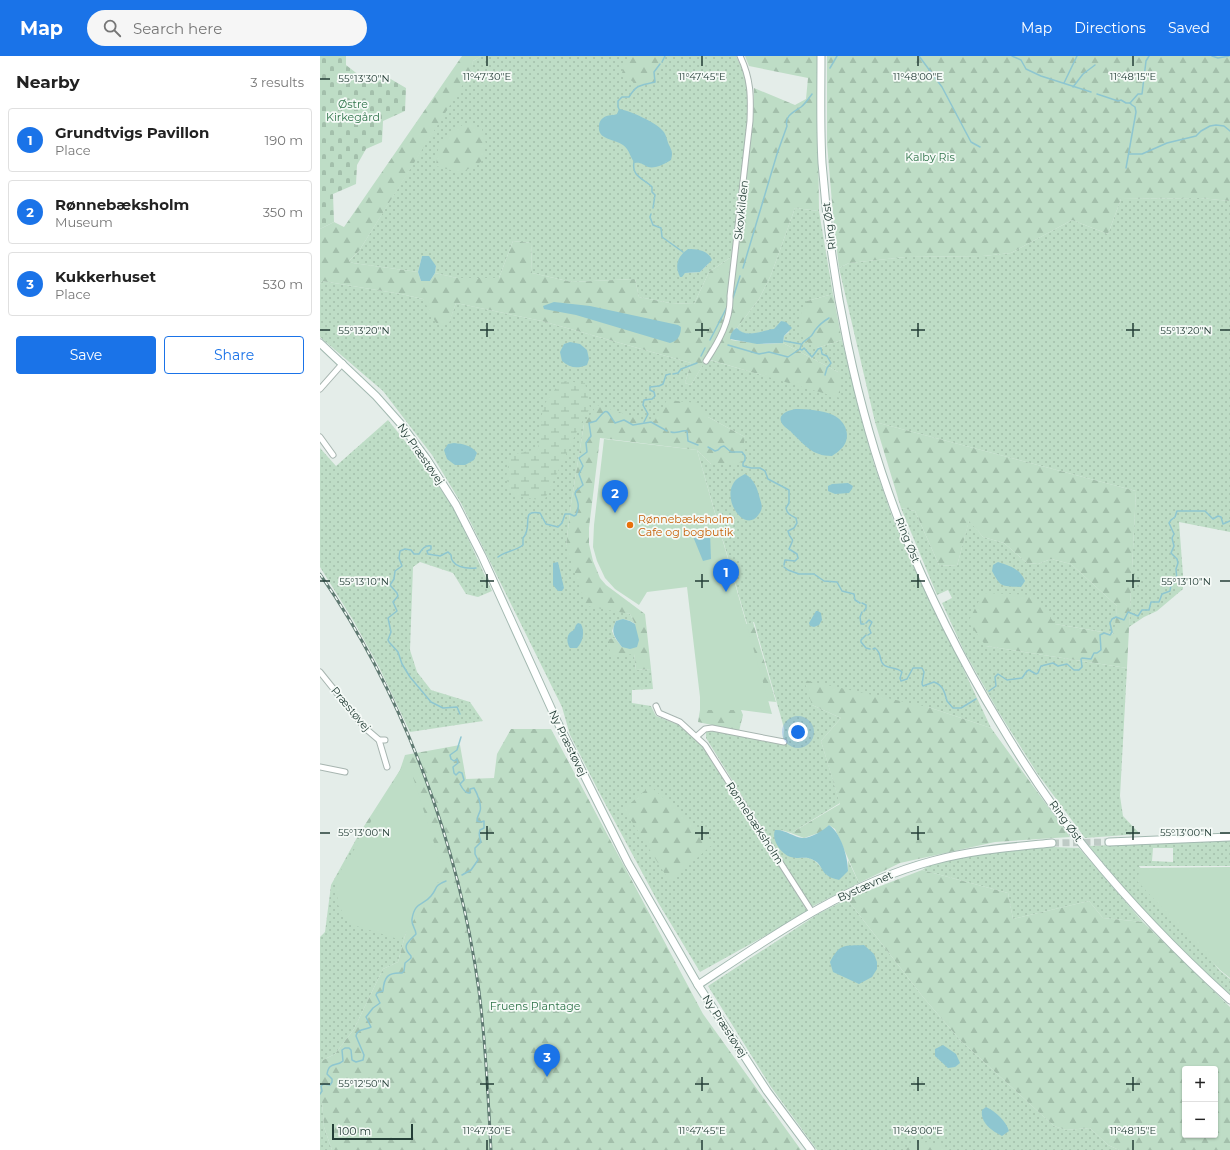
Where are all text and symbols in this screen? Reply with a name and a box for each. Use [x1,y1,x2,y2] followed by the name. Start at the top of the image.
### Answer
[87,10,367,46] search box
[20,17,63,40] text: Map
[101,17,123,39] icon: search
[133,19,222,38] text: Search here
[1021,19,1052,37] text: Map
[1074,19,1146,37] text: Directions
[1168,19,1210,37] text: Saved
[463,70,511,83] text: 11°47'30"E
[678,70,726,83] text: 11°47'45"E
[893,70,943,83] text: 11°48'00"E
[1110,70,1156,83] text: 11°48'15"E
[16,72,80,92] text: Nearby
[338,72,390,85] text: 55°13'30"N
[250,74,304,90] text: 3 results
[326,97,380,124] park label: Østre Kirkegård
[55,123,209,142] text: Grundtvigs Pavillon
[27,132,33,148] text: 1
[265,132,303,148] text: 190 m
[55,142,91,158] text: Place
[905,150,955,164] park label: Kalby Ris
[731,180,751,240] street label: Skovkilden
[55,195,189,214] text: Rønnebæksholm
[819,201,839,251] street label: Ring Øst
[26,204,34,220] text: 2
[263,204,303,220] text: 350 m
[55,214,113,230] text: Museum
[55,267,156,286] text: Kukkerhuset
[26,276,34,292] text: 3
[263,276,303,292] text: 530 m
[55,286,91,302] text: Place
[338,324,390,337] text: 55°13'20"N
[1160,324,1212,337] text: 55°13'20"N
[16,336,156,374] button: Save
[164,336,304,374] button: Share
[395,421,447,487] street label: Ny Præstøvej
[602,480,628,513] pin: 2
[638,512,734,539] place label: Rønnebæksholm Cafe og bogbutik
[893,515,924,565] street label: Ring Øst
[625,520,635,530] marker: Rønnebæksholm Cafe og bogbutik
[713,559,739,592] pin: 1
[339,575,389,588] text: 55°13'10"N
[1161,575,1211,588] text: 55°13'10"N
[328,684,374,734] street label: Præstøvej
[546,708,590,778] street label: Ny Præstøvej
[788,722,808,742] your location
[723,779,787,867] street label: Rønnebæksholm
[1046,798,1086,845] street label: Ring Øst
[338,826,390,839] text: 55°13'00"N
[1160,826,1212,839] text: 55°13'00"N
[835,867,895,904] street label: Bystævnet
[700,992,750,1060] street label: Ny Præstøvej
[490,999,581,1013] park label: Fruens Plantage
[534,1044,560,1077] pin: 3
[1182,1066,1218,1138] map controls
[1182,1066,1218,1102] button: +
[338,1077,390,1090] text: 55°12'50"N
[1182,1102,1218,1138] button: −
[332,1122,413,1141] scale bar
[338,1124,371,1138] text: 100 m
[463,1124,511,1137] text: 11°47'30"E
[678,1124,726,1137] text: 11°47'45"E
[893,1124,943,1137] text: 11°48'00"E
[1110,1124,1156,1137] text: 11°48'15"E

